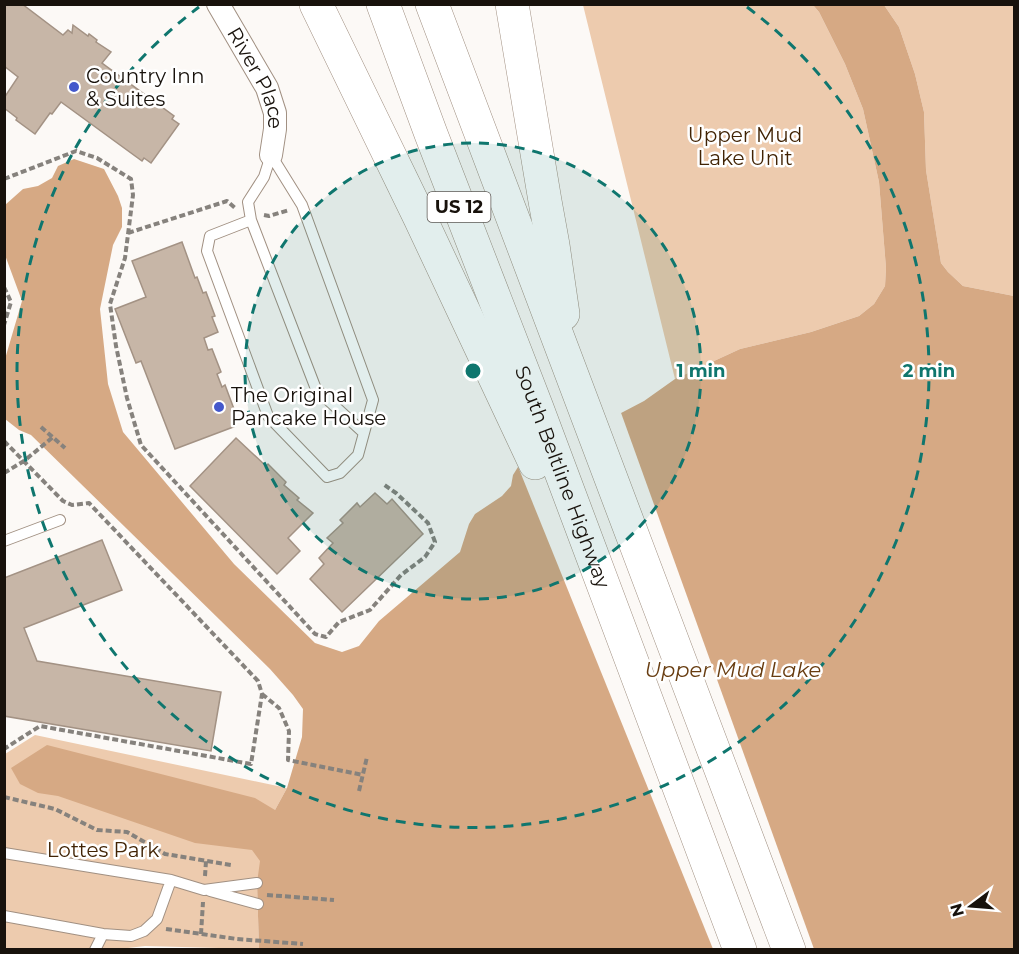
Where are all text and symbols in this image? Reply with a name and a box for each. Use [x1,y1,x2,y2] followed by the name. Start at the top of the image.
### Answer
[222,23,288,129] street label: River Place
[86,64,204,111] place label: Country Inn & Suites
[67,80,81,94] marker: Country Inn & Suites
[688,123,802,170] park label: Upper Mud Lake Unit
[428,192,490,222] road number: US 12
[677,360,725,382] text: 1 min
[903,360,955,382] text: 2 min
[463,361,483,381] centre of rings
[510,362,615,592] street label: South Beltline Highway
[231,383,386,430] place label: The Original Pancake House
[212,400,226,414] marker: The Original Pancake House
[645,657,821,682] water label: Upper Mud Lake
[47,838,159,862] park label: Lottes Park
[941,876,1001,936] north arrow
[946,901,968,919] text: N

